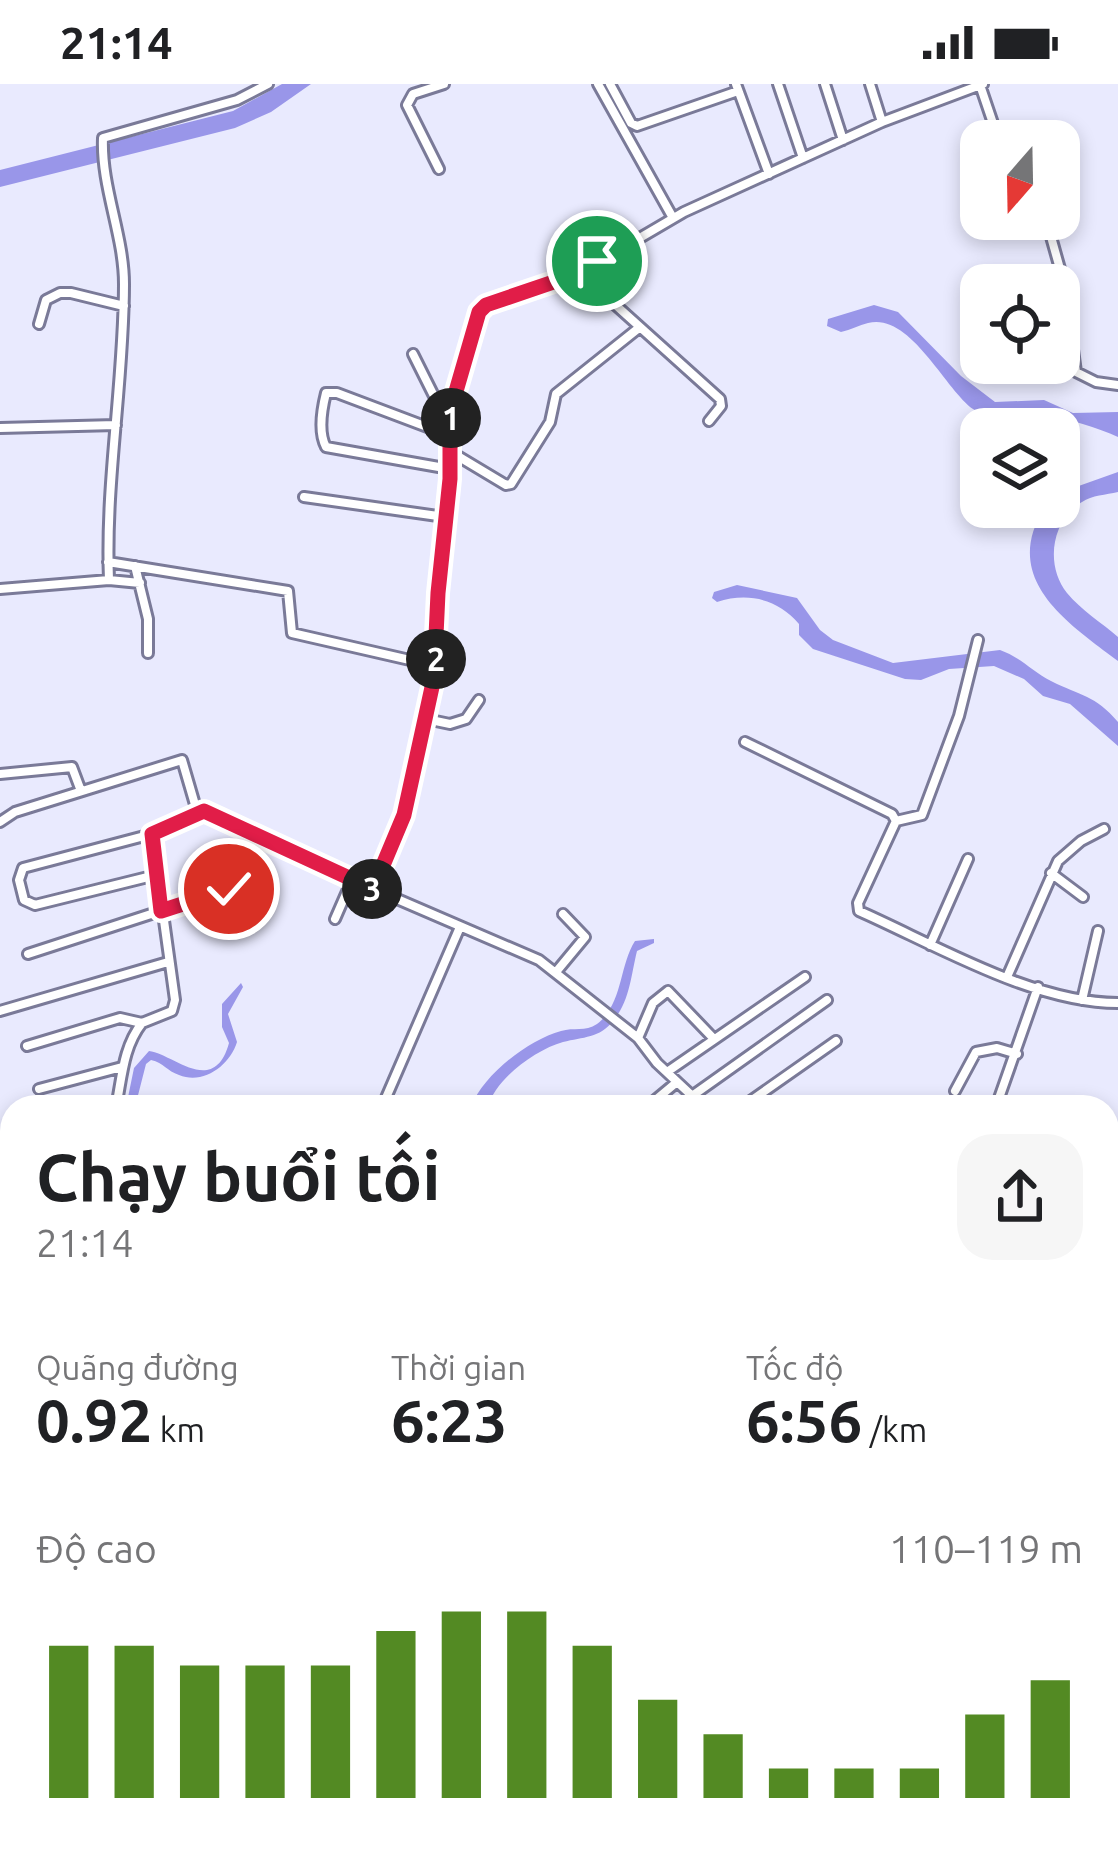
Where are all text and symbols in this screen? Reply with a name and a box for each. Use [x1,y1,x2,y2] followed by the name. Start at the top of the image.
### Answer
[60,17,173,68] text: 21:14
[960,120,1080,240] north arrow
[960,120,1080,528] map controls
[546,210,648,312] pin
[564,228,630,294] icon: arrive
[960,264,1080,384] button: locate
[421,388,481,448] pin: 1
[442,399,460,436] text: 1
[960,408,1080,528] button: layers
[406,629,466,689] pin: 2
[427,640,445,677] text: 2
[178,838,280,940] pin
[196,856,262,922] icon: check
[342,859,402,919] pin: 3
[363,870,381,907] text: 3
[957,1134,1083,1260] button: share
[36,1139,441,1213] text: Chạy buổi tối
[36,1221,134,1264] text: 21:14
[36,1349,239,1386] text: Quãng đường
[391,1349,526,1386] text: Thời gian
[746,1349,844,1386] text: Tốc độ
[36,1386,152,1453] text: 0.92
[391,1386,507,1453] text: 6:23
[746,1386,862,1453] text: 6:56
[152,1411,205,1448] text: km
[862,1411,927,1448] text: /km
[36,1527,157,1570] text: Độ cao
[889,1527,1083,1570] text: 110–119 m

